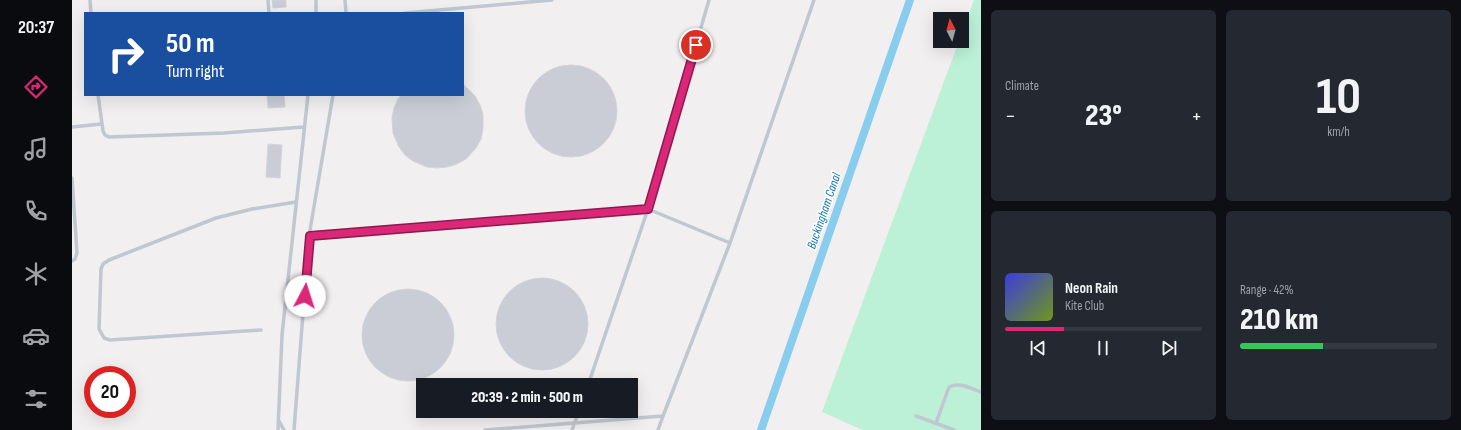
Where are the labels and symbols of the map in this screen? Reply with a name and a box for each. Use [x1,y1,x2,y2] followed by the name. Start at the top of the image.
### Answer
[933,12,969,48] north arrow
[679,28,713,62] pin
[804,170,845,251] water label: Buckingham Canal
[284,275,326,317] position arrow
[84,366,136,418] speed limit sign: 20

